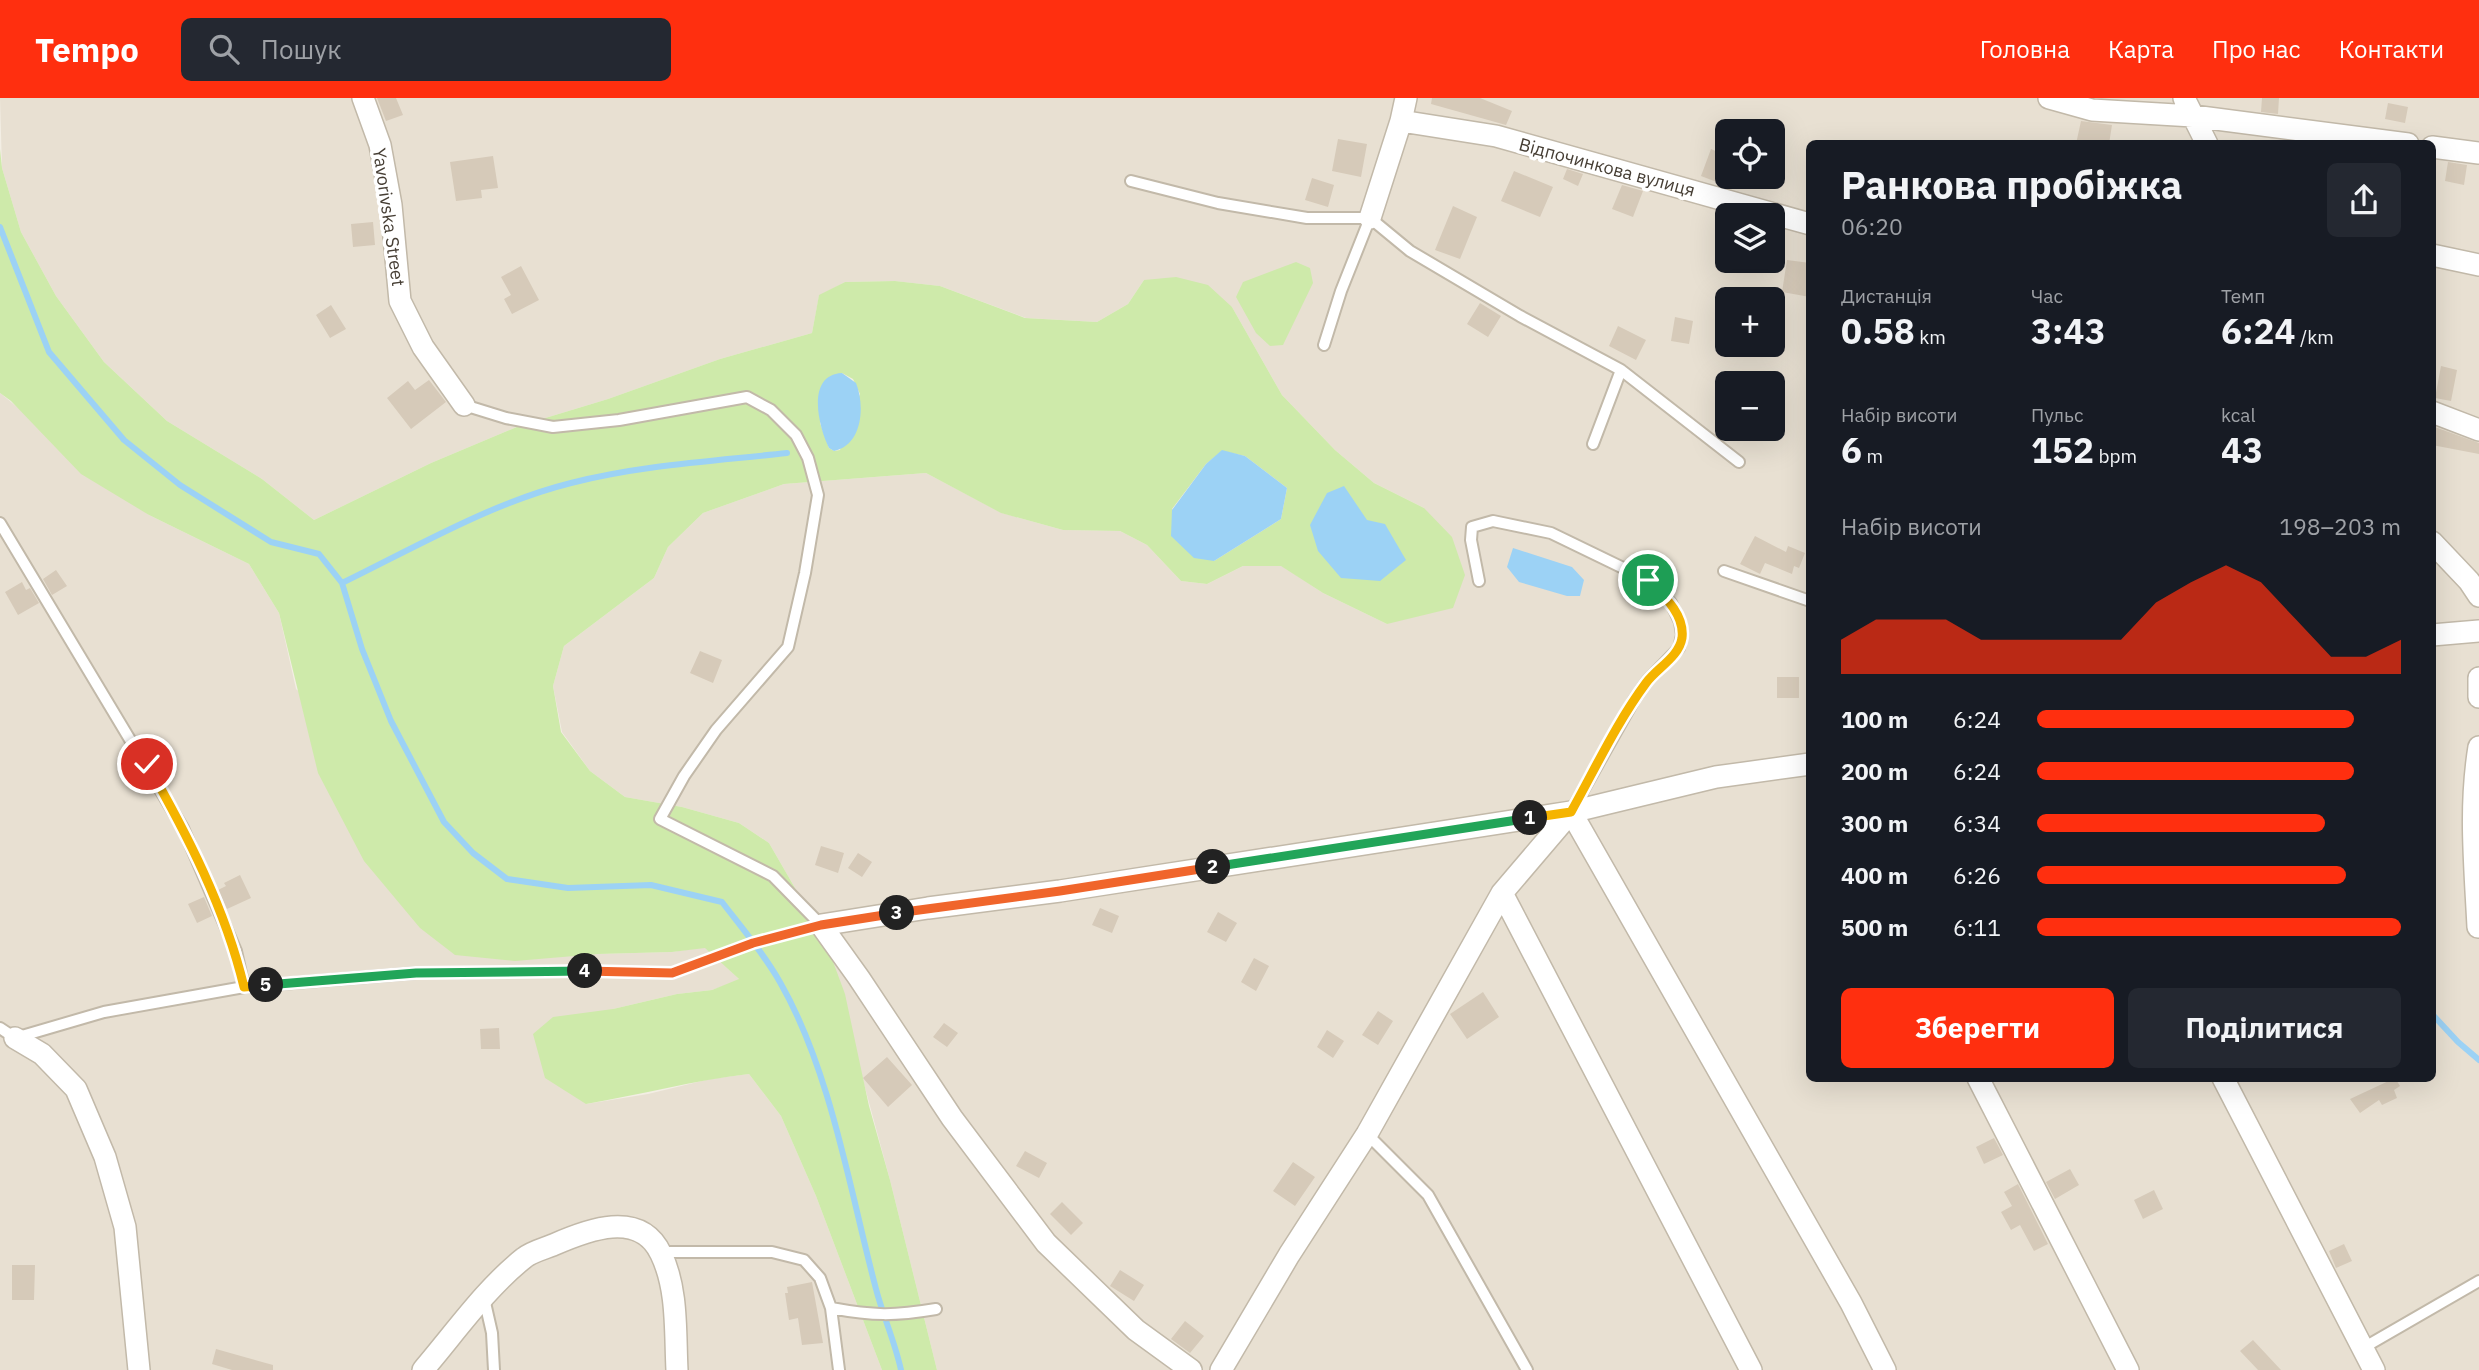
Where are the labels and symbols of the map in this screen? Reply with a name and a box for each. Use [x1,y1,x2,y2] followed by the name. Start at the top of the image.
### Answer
[1516,132,1698,202] street label: Відпочинкова вулиця
[368,146,410,288] street label: Yavorivska Street
[1618,550,1678,610] pin
[117,734,177,794] pin
[1512,800,1548,836] pin: 1
[1196,850,1230,884] pin: 2
[880,896,914,930] pin: 3
[568,954,602,988] pin: 4
[248,968,284,1002] pin: 5

